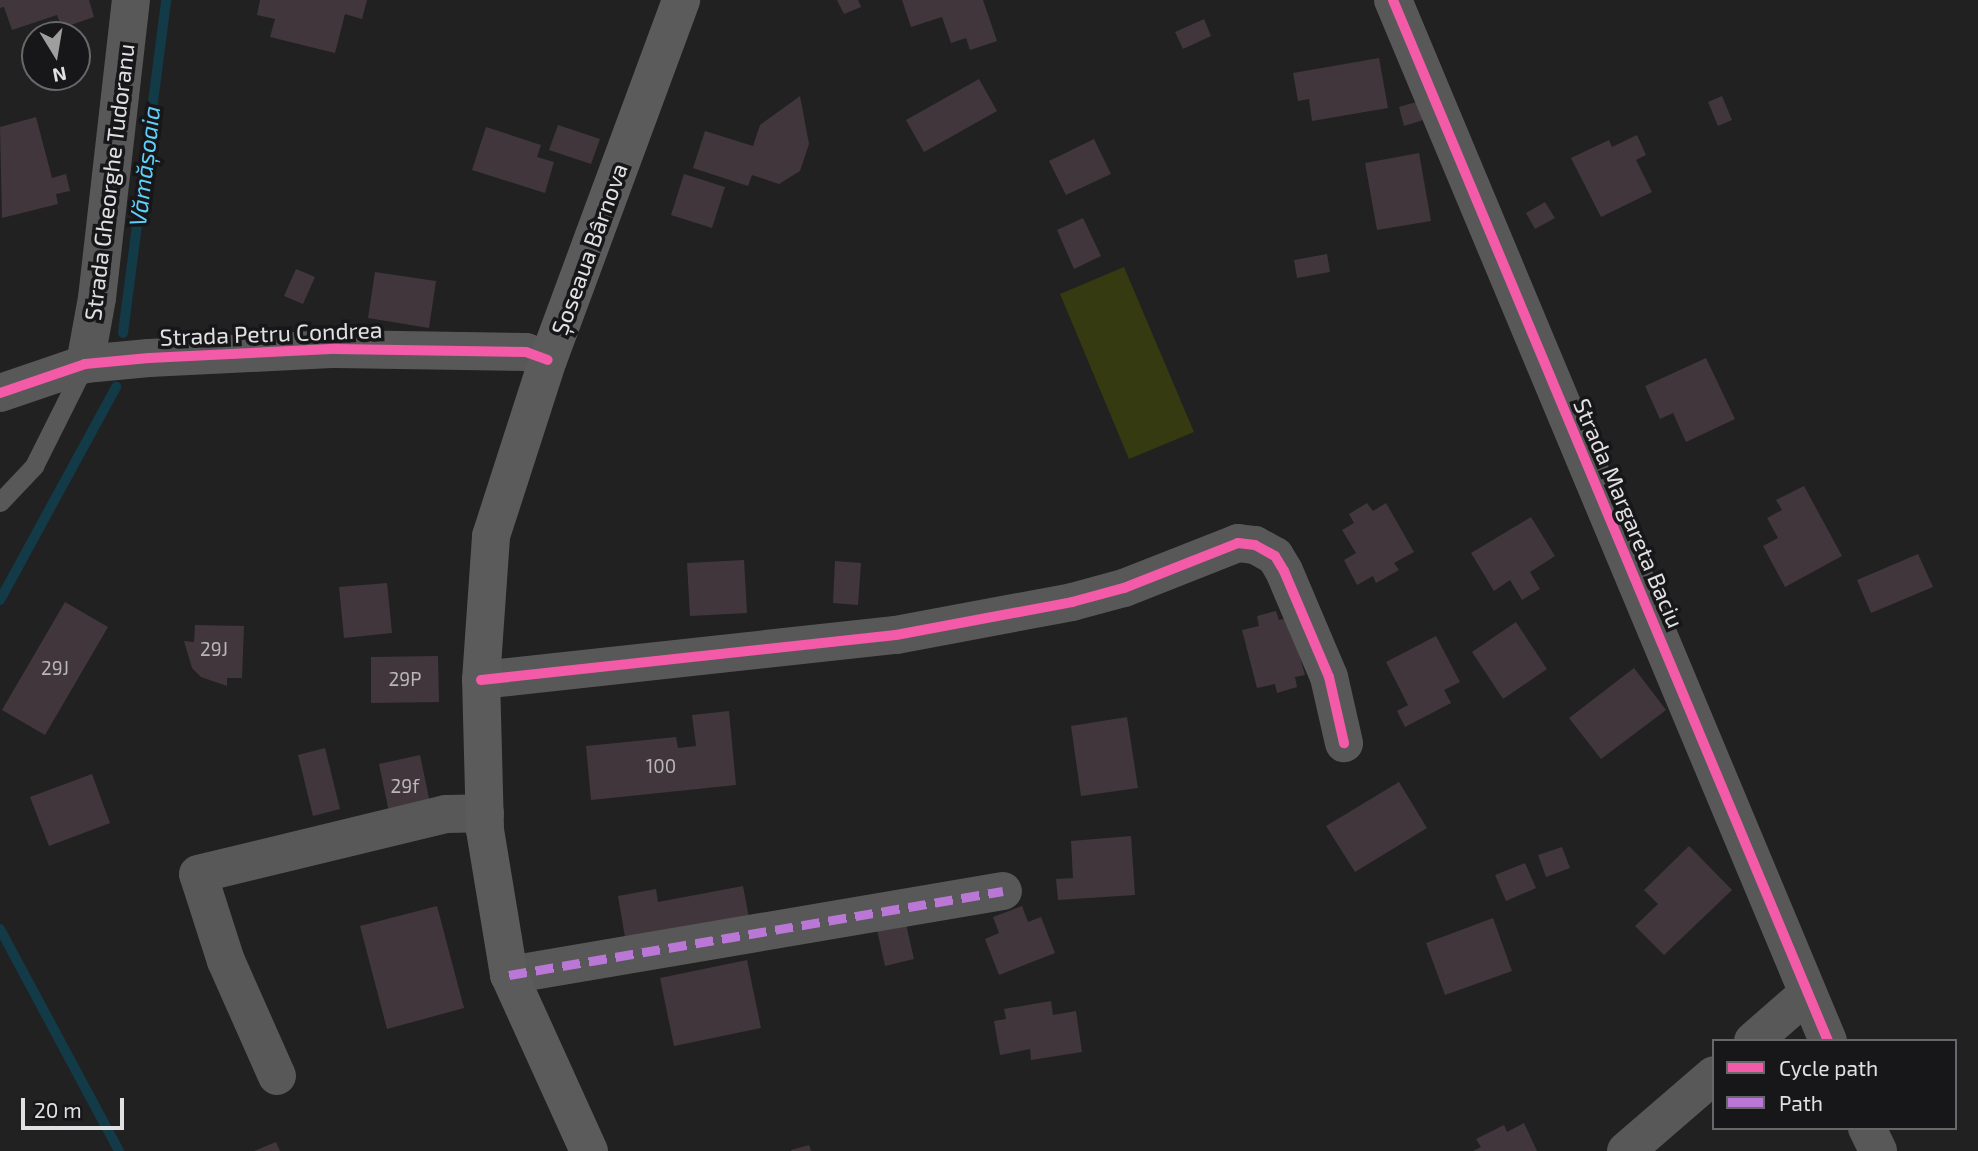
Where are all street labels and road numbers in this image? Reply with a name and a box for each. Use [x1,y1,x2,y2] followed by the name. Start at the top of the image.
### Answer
[78,42,140,322] street label: Strada Gheorghe Tudoranu
[545,159,633,339] street label: Șoseaua Bârnova
[159,315,383,351] street label: Strada Petru Condrea
[1568,394,1690,632] street label: Strada Margareta Baciu

